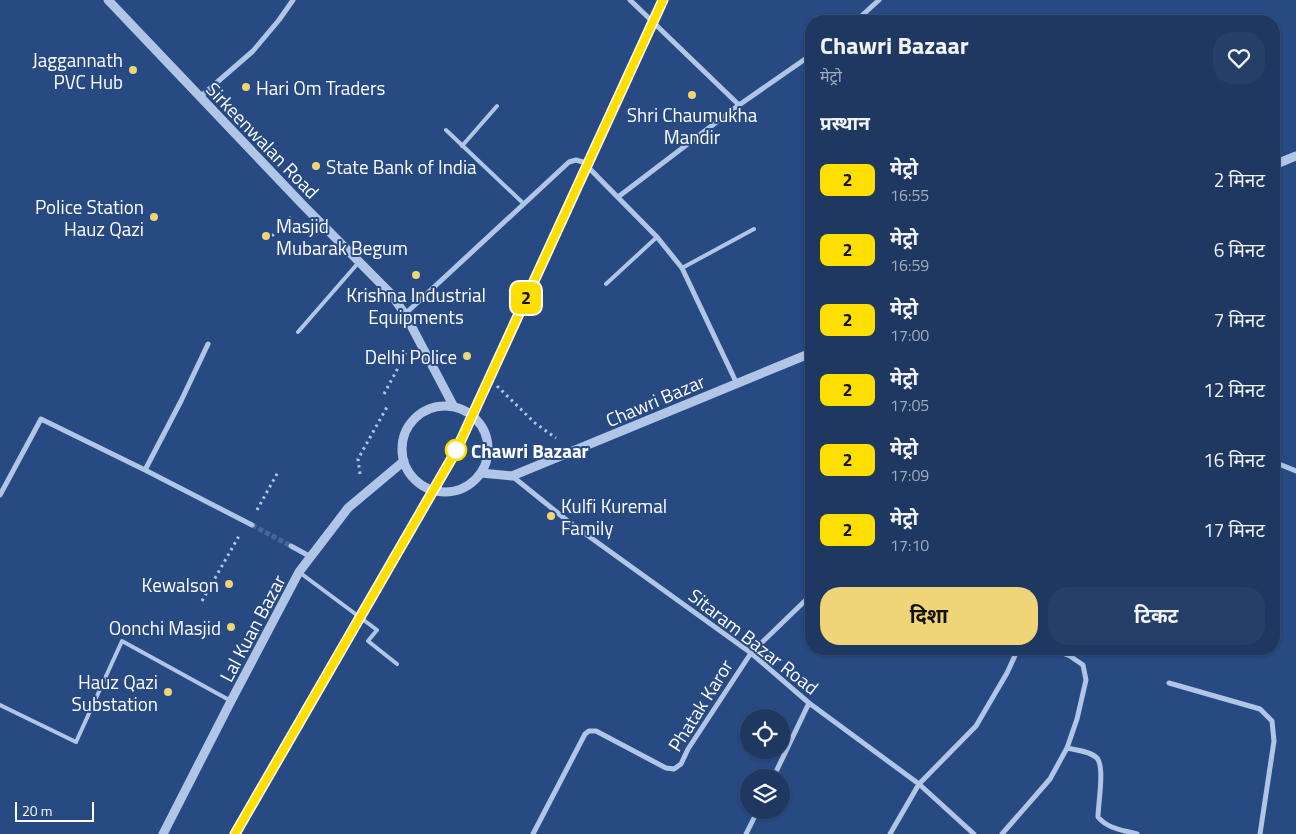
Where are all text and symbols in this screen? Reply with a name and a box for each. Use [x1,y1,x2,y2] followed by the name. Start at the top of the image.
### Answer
[820,27,969,63] text: Chawri Bazaar
[1213,32,1265,84] button: heart
[32,45,123,96] place label: Jaggannath PVC Hub
[127,64,139,76] marker: Jaggannath PVC Hub
[820,64,842,88] text: मेट्रो
[256,73,386,102] place label: Hari Om Traders
[200,75,326,205] street label: Sirkeenwalan Road
[240,81,252,93] marker: Hari Om Traders
[686,89,698,101] marker: Shri Chaumukha Mandir
[627,100,758,151] place label: Shri Chaumukha Mandir
[820,108,870,137] text: प्रस्थान
[326,152,477,181] place label: State Bank of India
[890,153,918,182] text: मेट्रो
[310,160,322,172] marker: State Bank of India
[1214,165,1265,194] text: 2 मिनट
[842,166,853,193] text: 2
[890,183,929,207] text: 16:55
[35,192,144,243] place label: Police Station Hauz Qazi
[148,211,160,223] marker: Police Station Hauz Qazi
[276,211,408,262] place label: Masjid Mubarak Begum
[890,223,918,252] text: मेट्रो
[260,230,272,242] marker: Masjid Mubarak Begum
[1214,235,1265,264] text: 6 मिनट
[842,236,853,263] text: 2
[890,253,929,277] text: 16:59
[410,269,422,281] marker: Krishna Industrial Equipments
[346,280,486,331] place label: Krishna Industrial Equipments
[510,282,542,314] line badge: 2
[521,284,531,311] text: 2
[890,293,918,322] text: मेट्रो
[1214,305,1265,334] text: 7 मिनट
[842,306,853,333] text: 2
[890,323,929,347] text: 17:00
[365,342,457,371] place label: Delhi Police
[461,350,473,362] marker: Delhi Police
[890,363,918,392] text: मेट्रो
[601,366,710,434] street label: Chawri Bazar
[1203,375,1265,404] text: 12 मिनट
[842,376,853,403] text: 2
[890,393,929,417] text: 17:05
[890,433,918,462] text: मेट्रो
[471,436,589,465] place label: Chawri Bazaar
[445,439,467,461] marker: Chawri Bazaar
[1203,445,1265,474] text: 16 मिनट
[842,446,853,473] text: 2
[890,463,929,487] text: 17:09
[561,491,667,542] place label: Kulfi Kuremal Family
[890,503,918,532] text: मेट्रो
[545,510,557,522] marker: Kulfi Kuremal Family
[1203,515,1265,544] text: 17 मिनट
[842,516,853,543] text: 2
[890,533,929,557] text: 17:10
[212,569,293,687] street label: Lal Kuan Bazar
[142,570,219,599] place label: Kewalson
[223,578,235,590] marker: Kewalson
[683,581,825,701] street label: Sitaram Bazar Road
[820,587,1038,645] button: दिशा
[1048,587,1265,645] button: टिकट
[109,613,221,642] place label: Oonchi Masjid
[225,621,237,633] marker: Oonchi Masjid
[660,653,740,757] street label: Phatak Karor
[72,667,158,718] place label: Hauz Qazi Substation
[162,686,174,698] marker: Hauz Qazi Substation
[740,709,790,819] map controls
[740,709,790,759] button: locate
[740,769,790,819] button: layers
[15,799,94,822] scale bar
[22,800,52,821] text: 20 m

